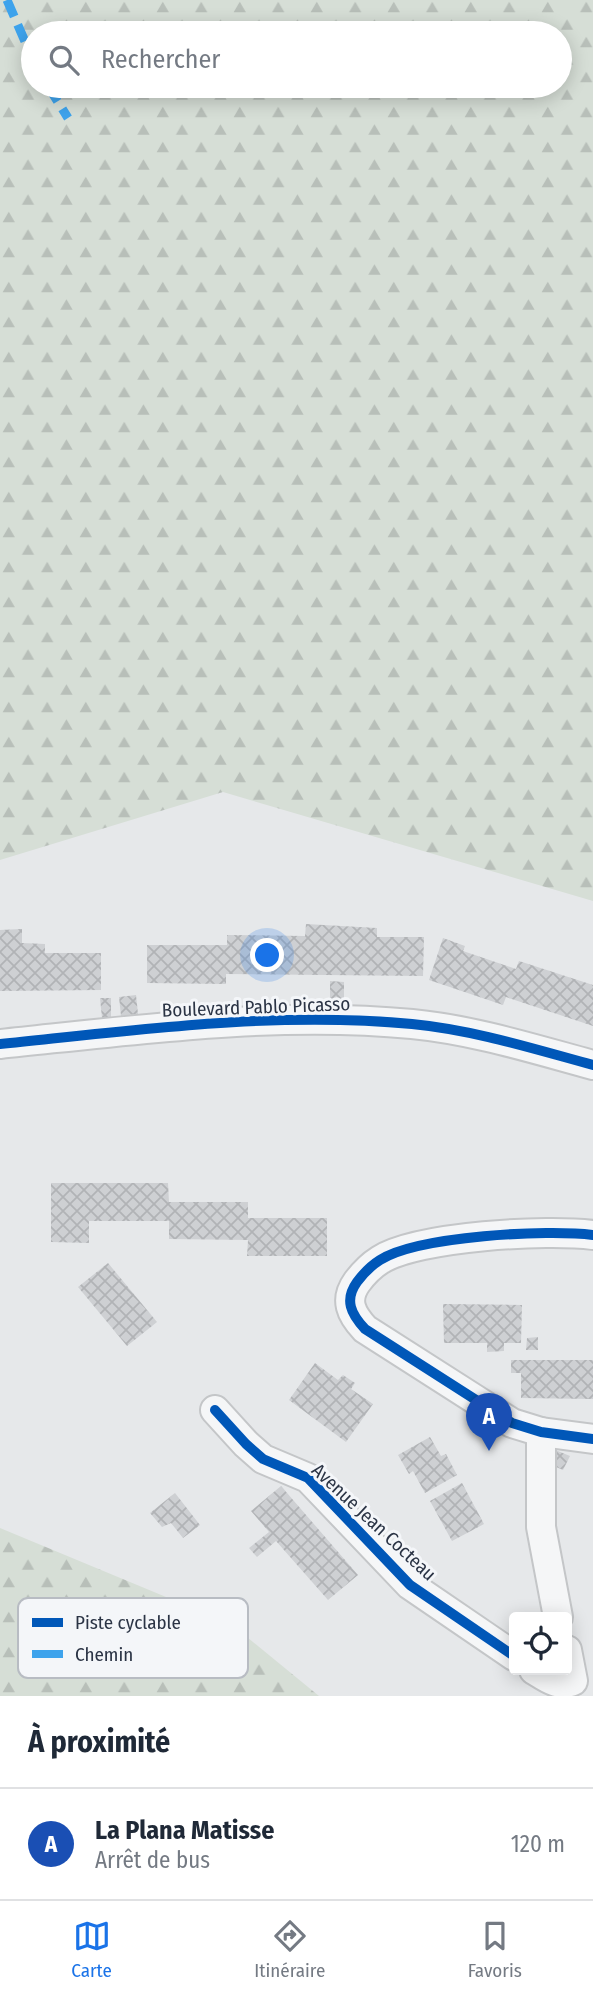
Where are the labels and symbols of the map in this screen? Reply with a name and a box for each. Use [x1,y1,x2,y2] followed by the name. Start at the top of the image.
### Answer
[250,938,284,972] your location
[161,992,351,1022] street label: Boulevard Pablo Picasso
[466,1393,512,1451] pin: A
[307,1459,441,1585] street label: Avenue Jean Cocteau
[18,1598,248,1678] legend
[75,1611,181,1634] text: Piste cyclable
[75,1643,133,1666] text: Chemin

